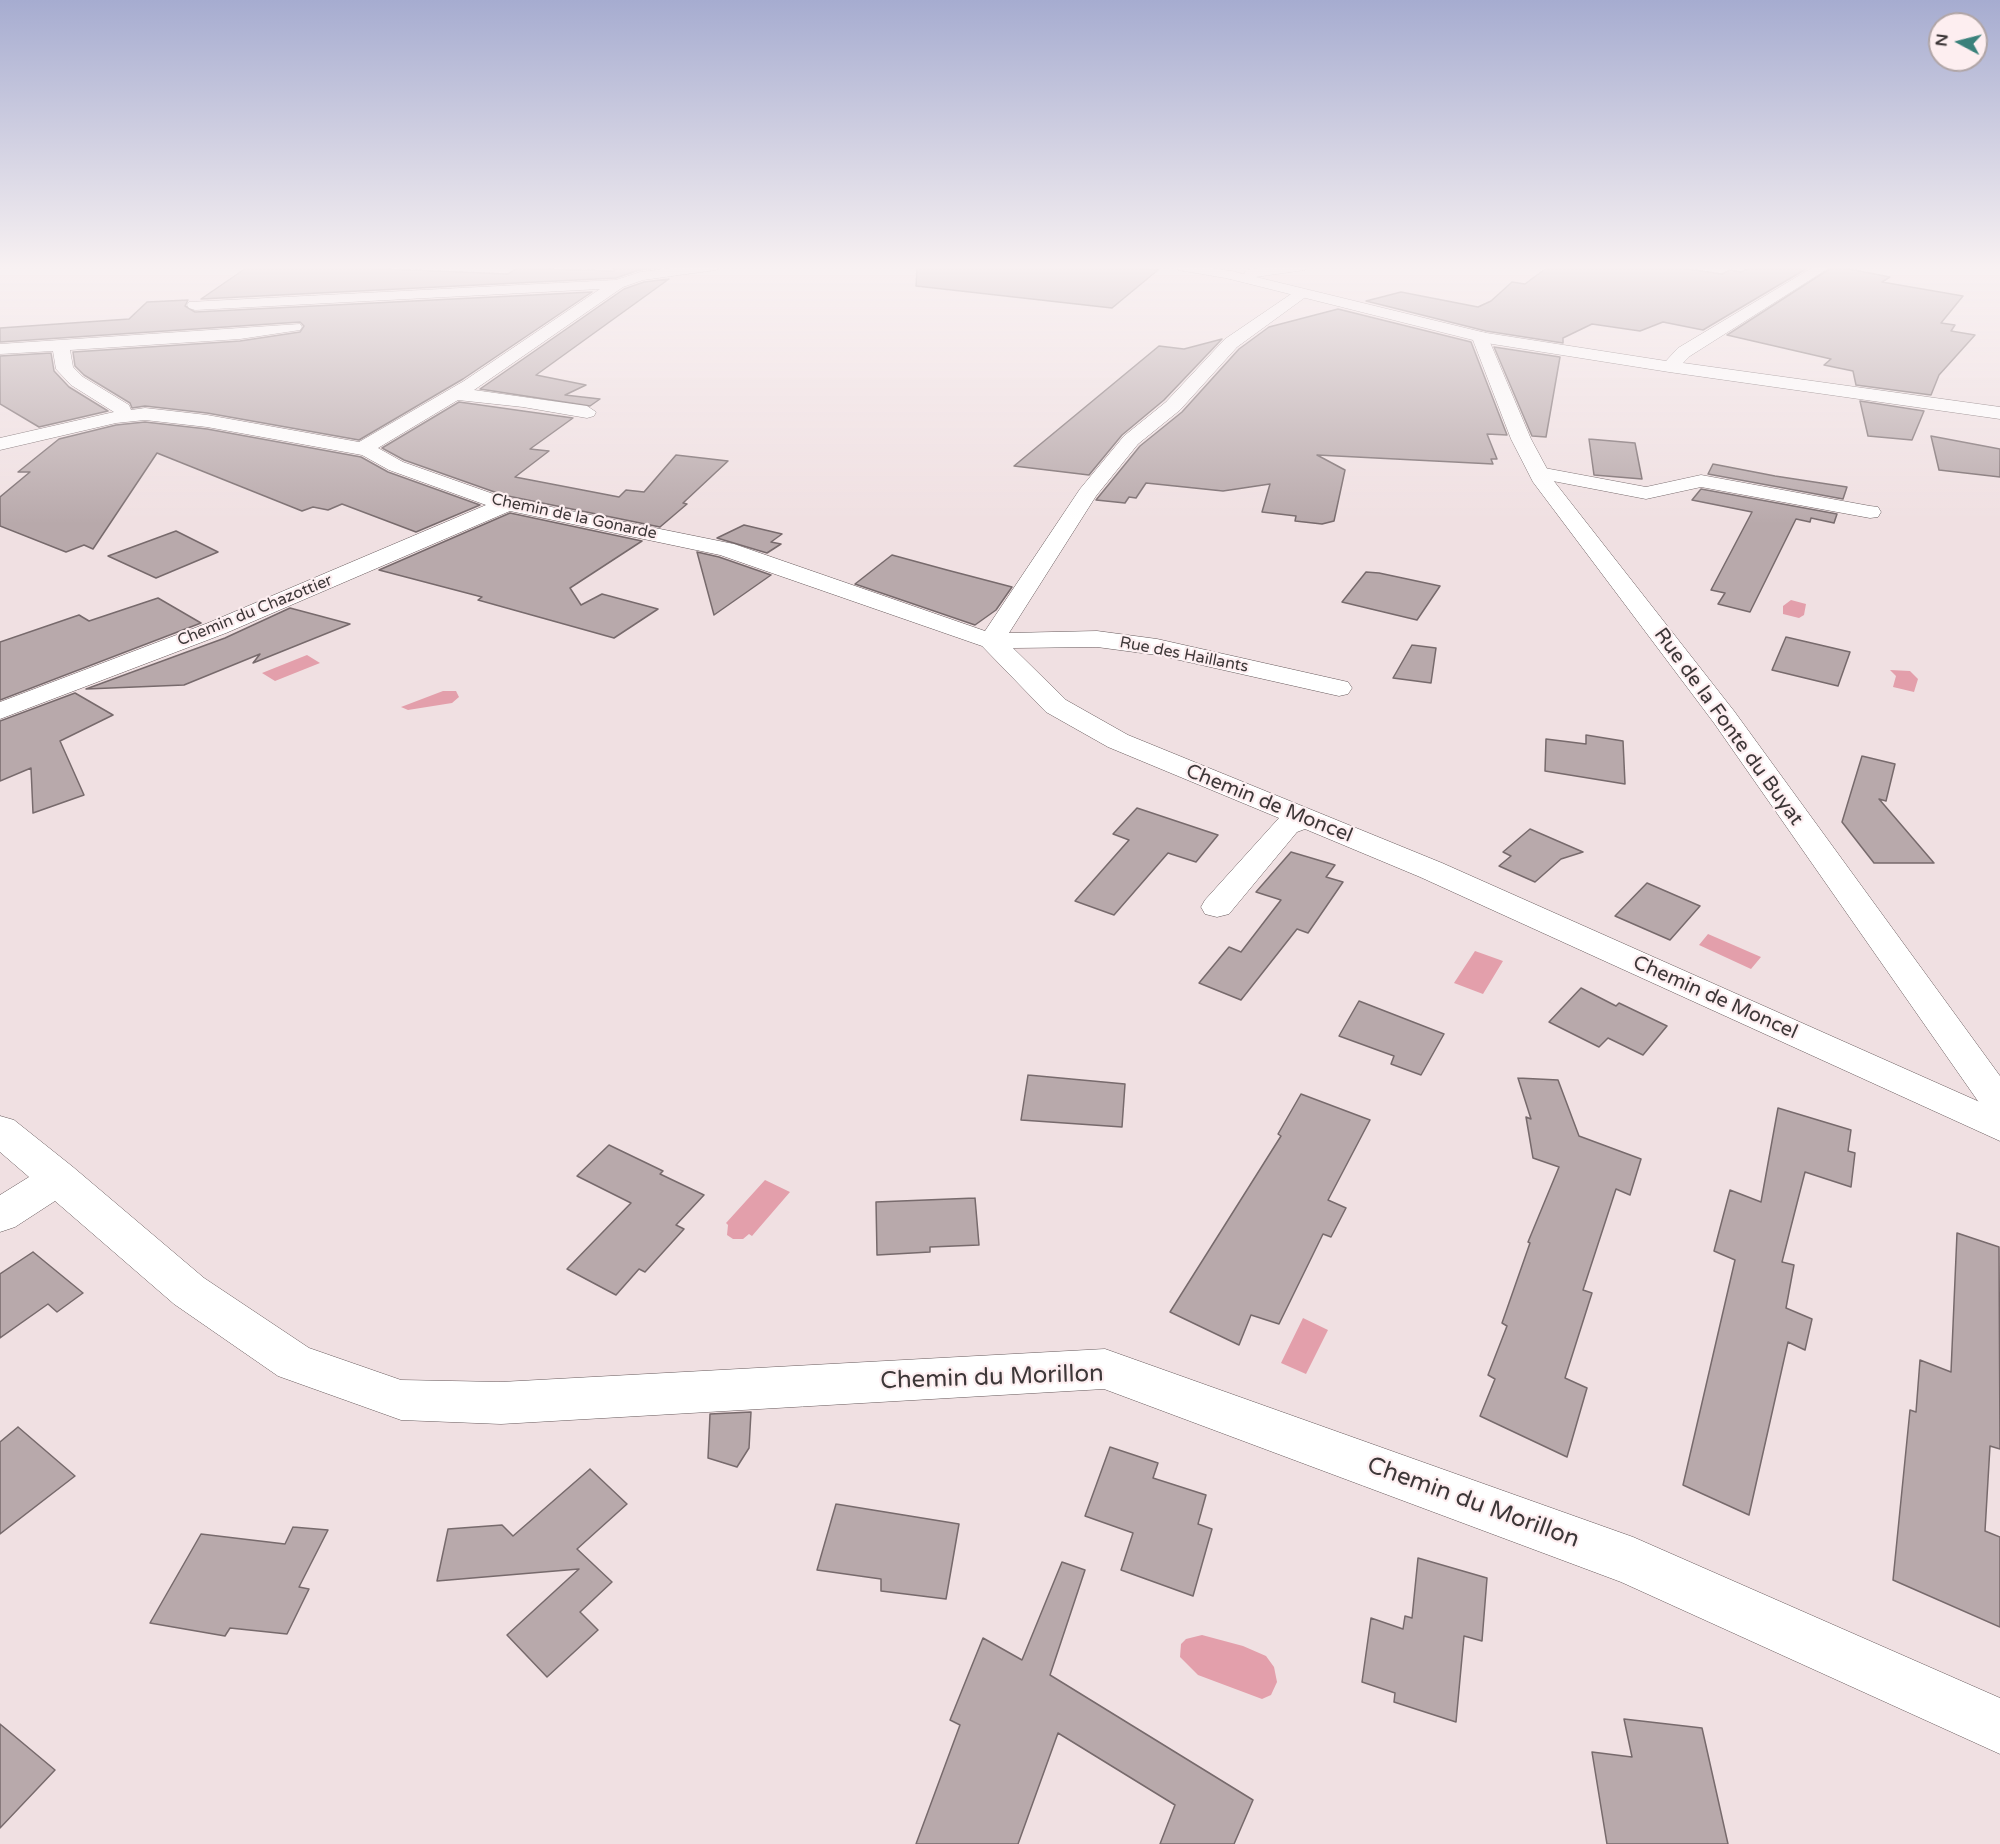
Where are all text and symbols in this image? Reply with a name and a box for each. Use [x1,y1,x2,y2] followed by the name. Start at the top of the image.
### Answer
[1928,12,1988,72] north arrow
[1931,32,1953,48] text: N
[490,490,658,544] street label: Chemin de la Gonarde
[175,571,335,651] street label: Chemin du Chazottier
[1648,624,1808,830] street label: Rue de la Fonte du Buyat
[1118,633,1250,677] street label: Rue des Haillants
[1182,760,1356,848] street label: Chemin de Moncel
[1629,951,1801,1045] street label: Chemin de Moncel
[880,1360,1104,1396] street label: Chemin du Morillon
[1363,1451,1583,1555] street label: Chemin du Morillon

